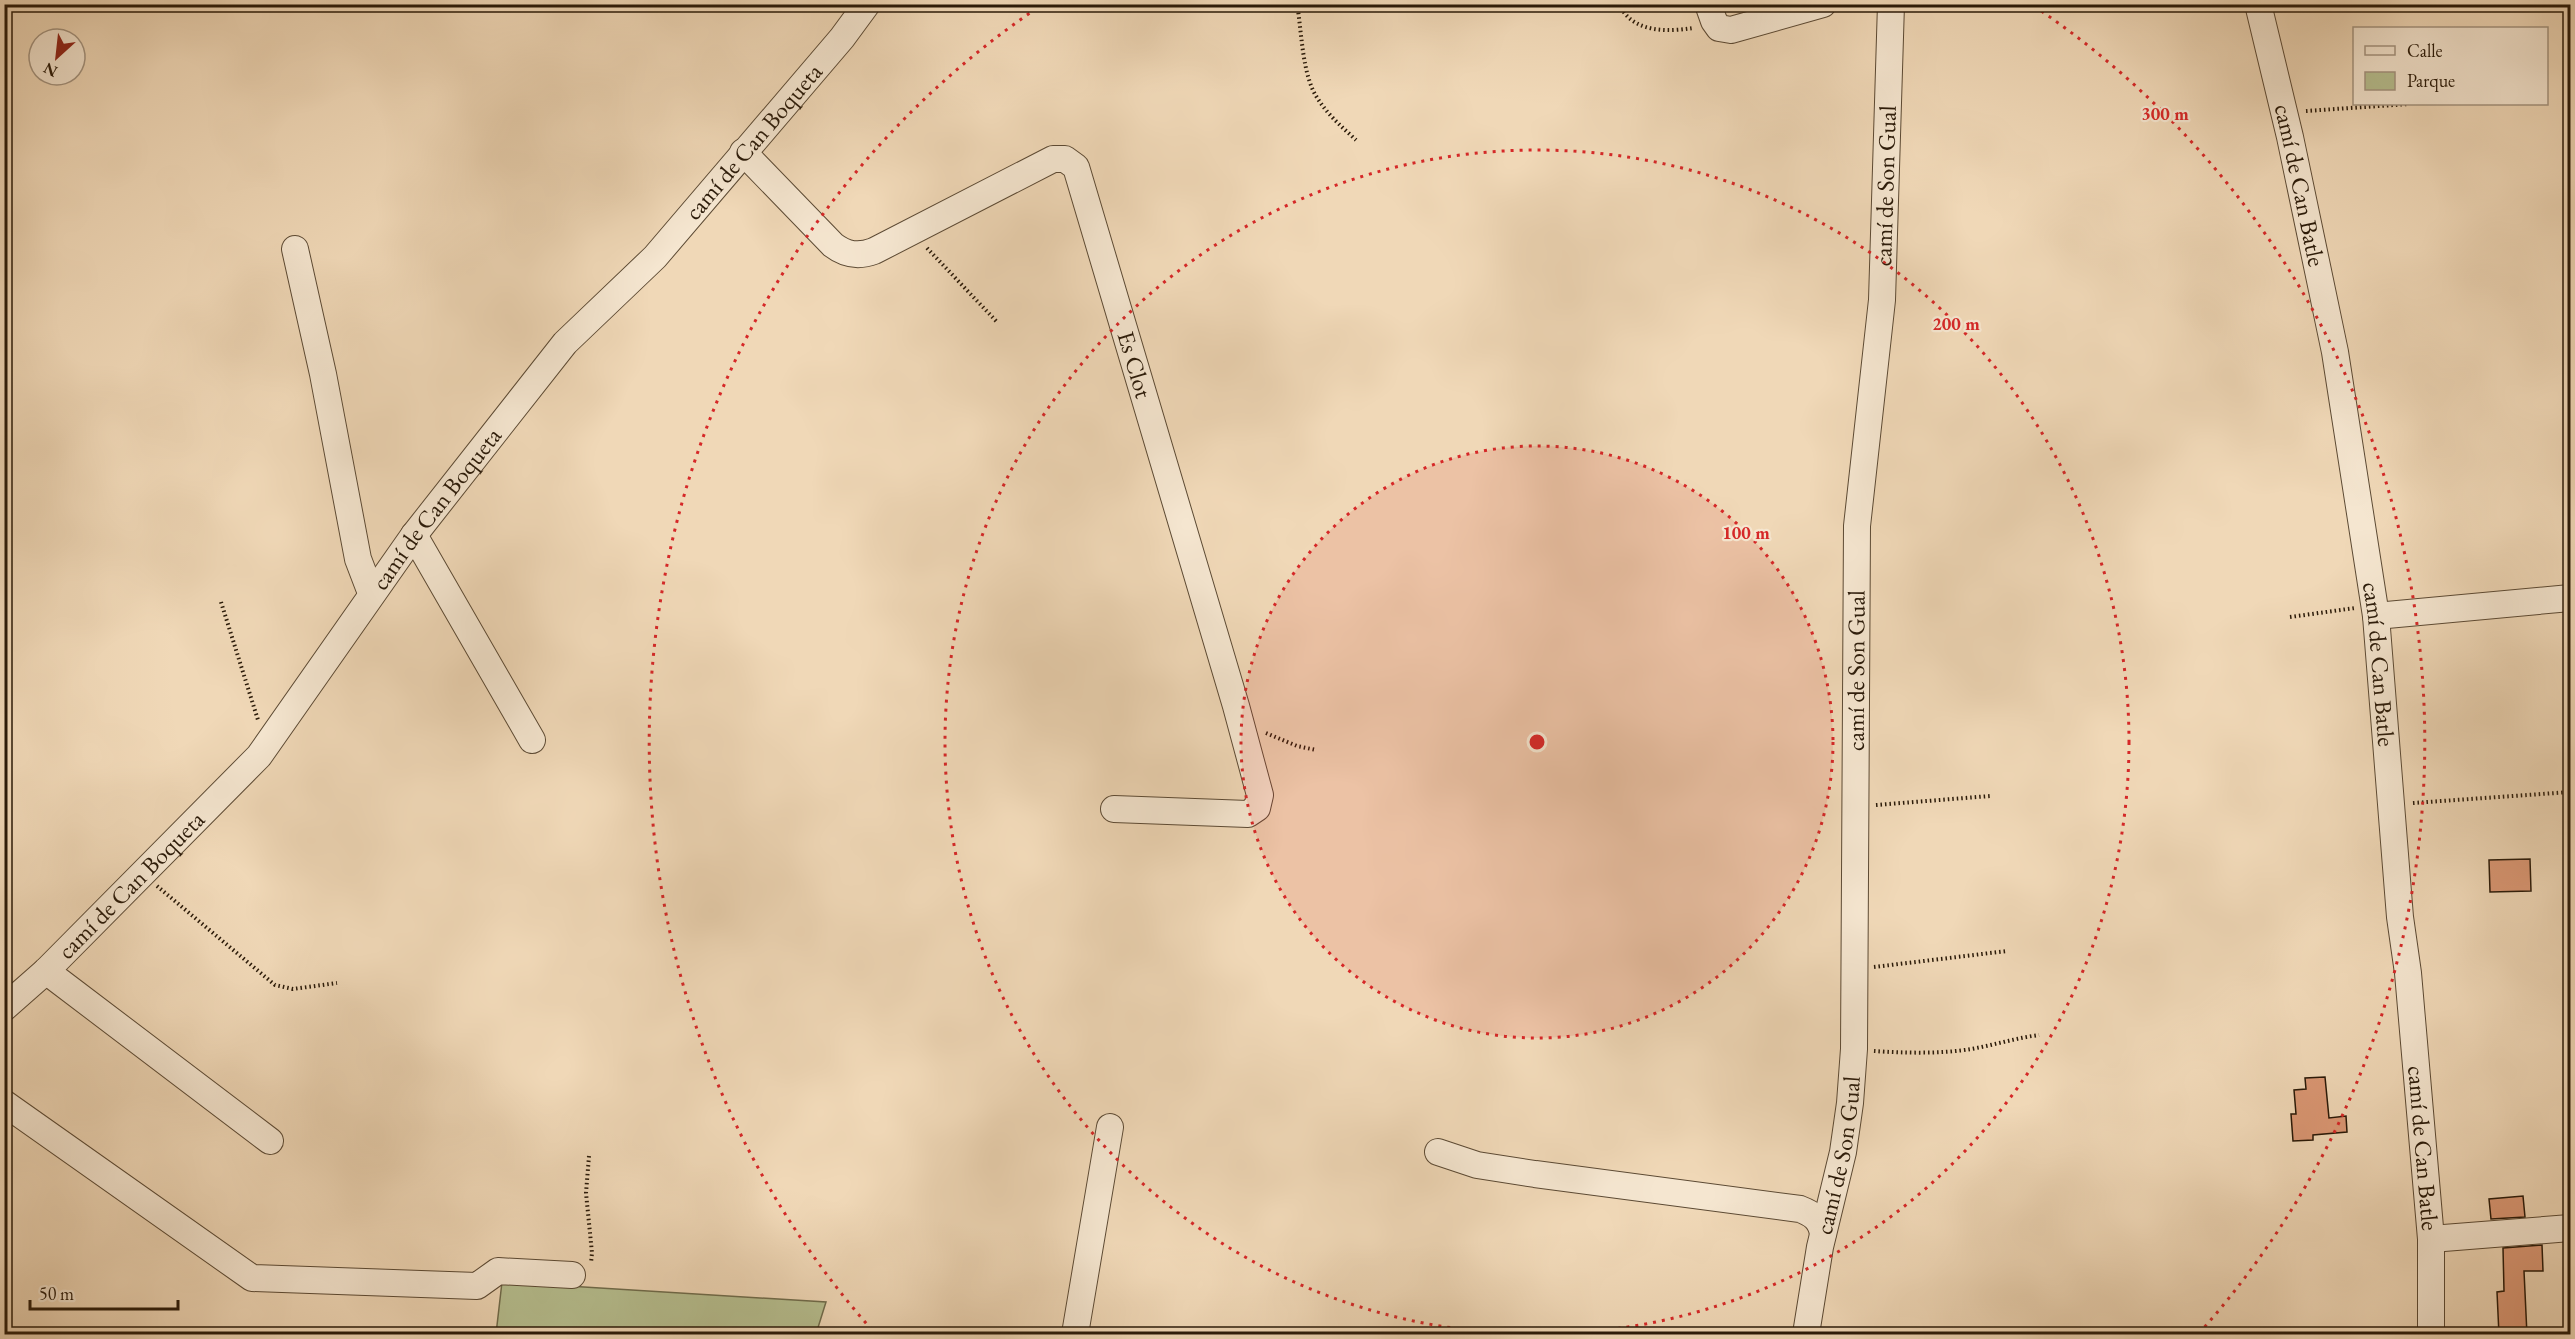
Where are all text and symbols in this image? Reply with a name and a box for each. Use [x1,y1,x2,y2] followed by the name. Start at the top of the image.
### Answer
[27,27,87,87] north arrow
[2353,27,2548,105] legend
[2407,39,2443,62] text: Calle
[678,56,829,226] street label: camí de Can Boqueta
[40,58,61,82] text: N
[2407,69,2455,92] text: Parque
[2268,101,2333,269] street label: camí de Can Batle
[2141,102,2189,125] text: 300 m
[1867,105,1903,267] street label: camí de Son Gual
[1932,312,1980,335] text: 200 m
[1111,327,1160,402] street label: Es Clot
[364,420,508,596] street label: camí de Can Boqueta
[1722,521,1770,544] text: 100 m
[2356,580,2402,748] street label: camí de Can Batle
[1840,590,1872,751] street label: camí de Son Gual
[1527,732,1547,752] centre of rings
[51,804,211,965] street label: camí de Can Boqueta
[2401,1065,2446,1232] street label: camí de Can Batle
[1808,1075,1867,1237] street label: camí de Son Gual
[30,1273,178,1311] scale bar
[39,1282,74,1305] text: 50 m

